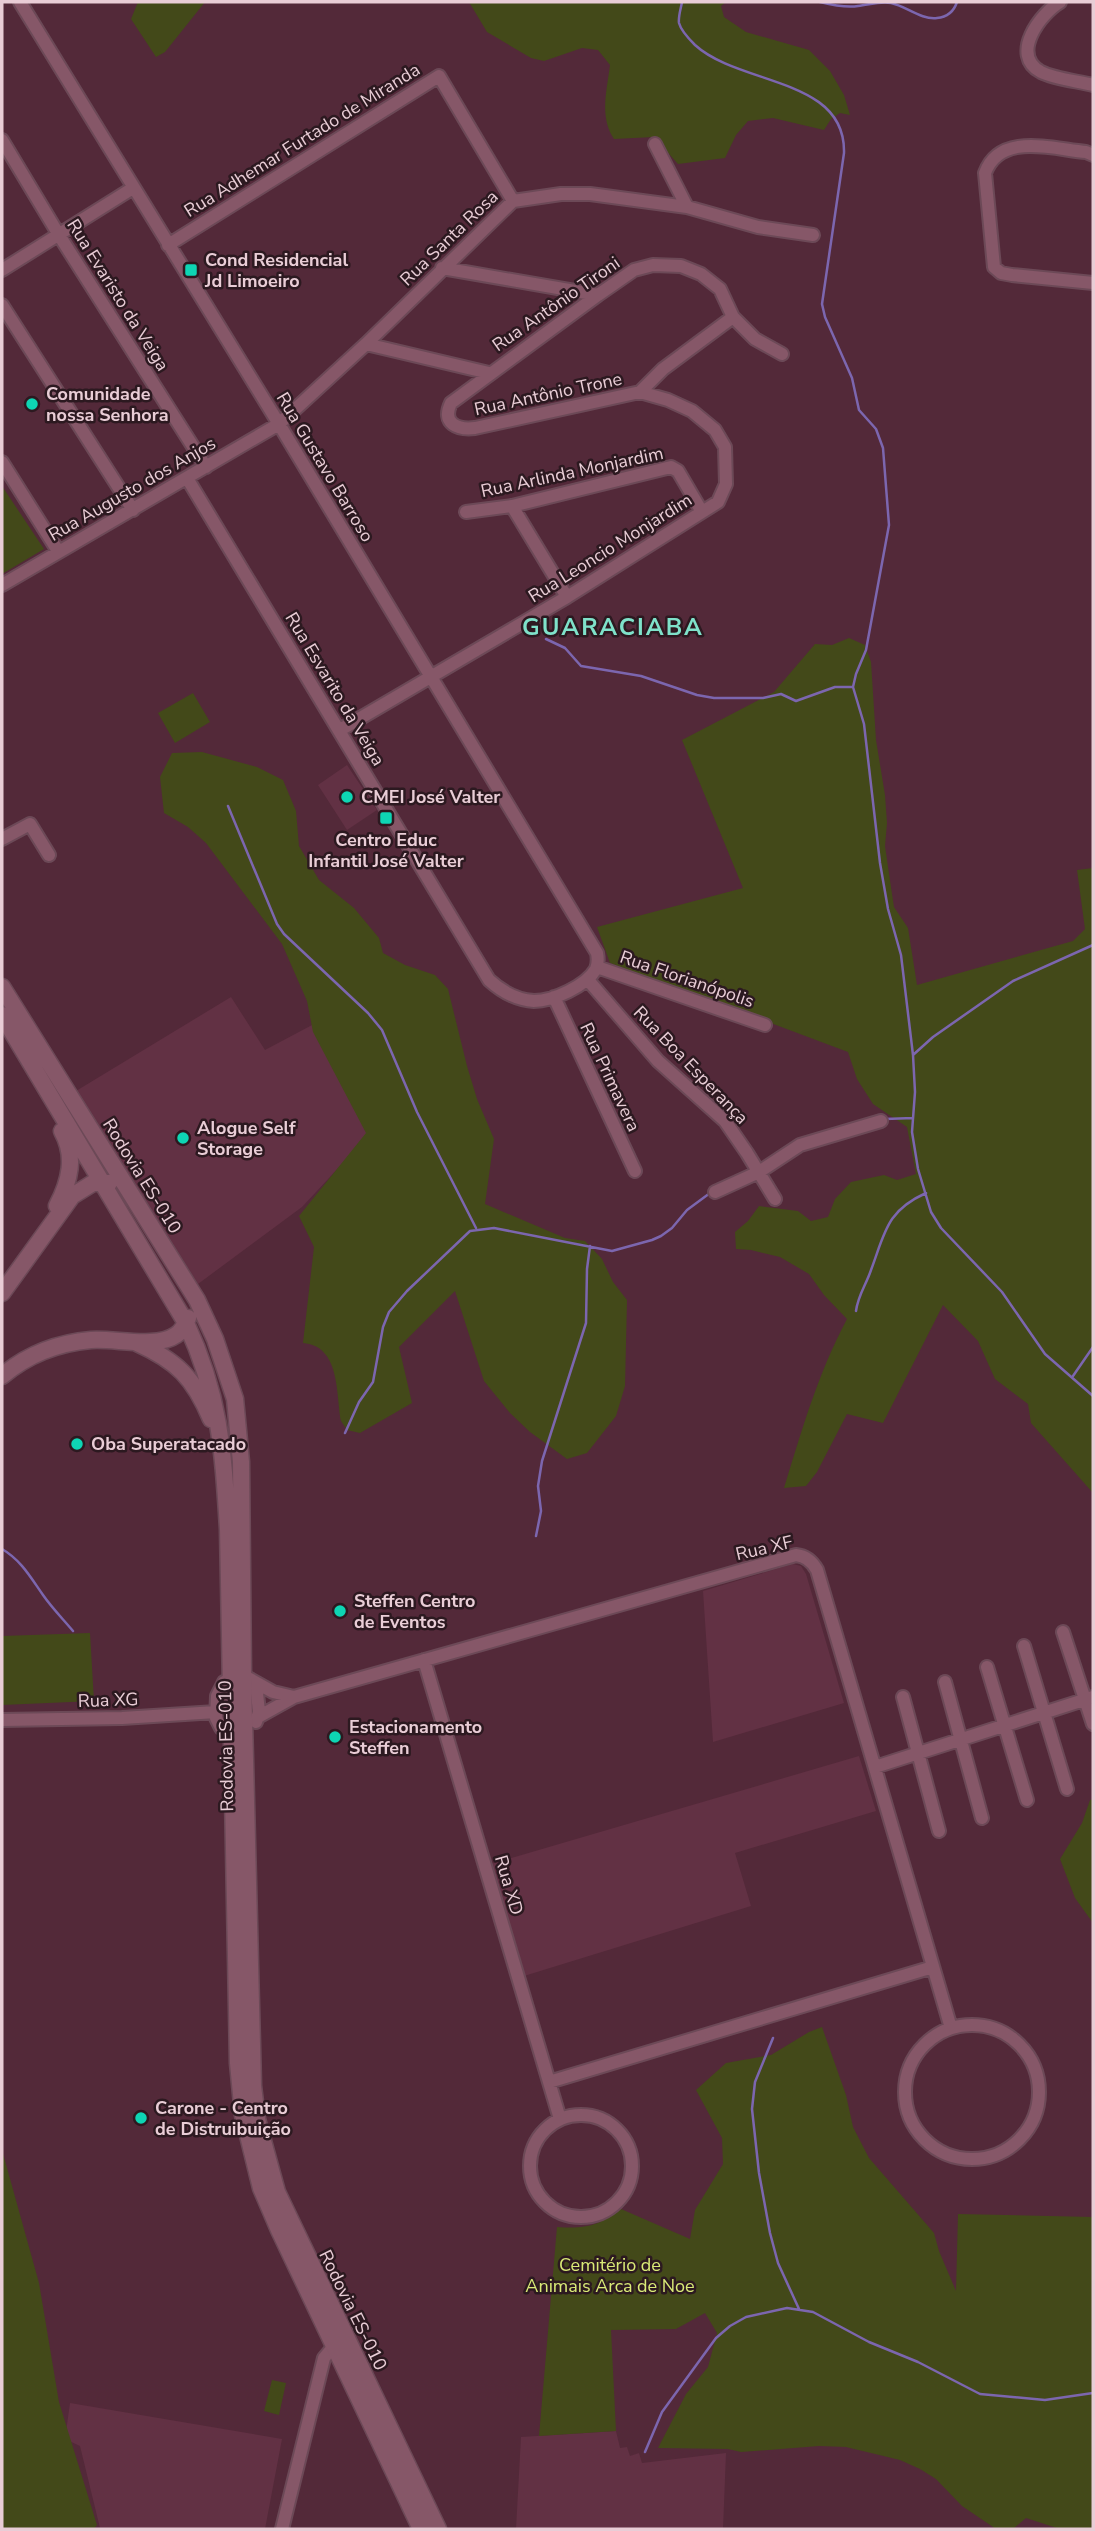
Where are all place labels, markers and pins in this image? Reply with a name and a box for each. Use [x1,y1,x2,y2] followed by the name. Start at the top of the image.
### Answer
[204,248,348,293] place label: Cond Residencial Jd Limoeiro
[183,262,199,278] marker: Cond Residencial Jd Limoeiro
[46,382,169,427] place label: Comunidade nossa Senhora
[24,396,40,412] marker: Comunidade nossa Senhora
[361,785,500,809] place label: CMEI José Valter
[339,789,355,805] marker: CMEI José Valter
[378,810,394,826] marker: Centro Educ Infantil José Valter
[308,828,464,873] place label: Centro Educ Infantil José Valter
[197,1116,296,1161] place label: Alogue Self Storage
[175,1130,191,1146] marker: Alogue Self Storage
[91,1432,246,1456] place label: Oba Superatacado
[69,1436,85,1452] marker: Oba Superatacado
[354,1589,475,1634] place label: Steffen Centro de Eventos
[332,1603,348,1619] marker: Steffen Centro de Eventos
[349,1715,482,1760] place label: Estacionamento Steffen
[327,1729,343,1745] marker: Estacionamento Steffen
[155,2096,291,2141] place label: Carone - Centro de Distruibuição
[133,2110,149,2126] marker: Carone - Centro de Distruibuição

